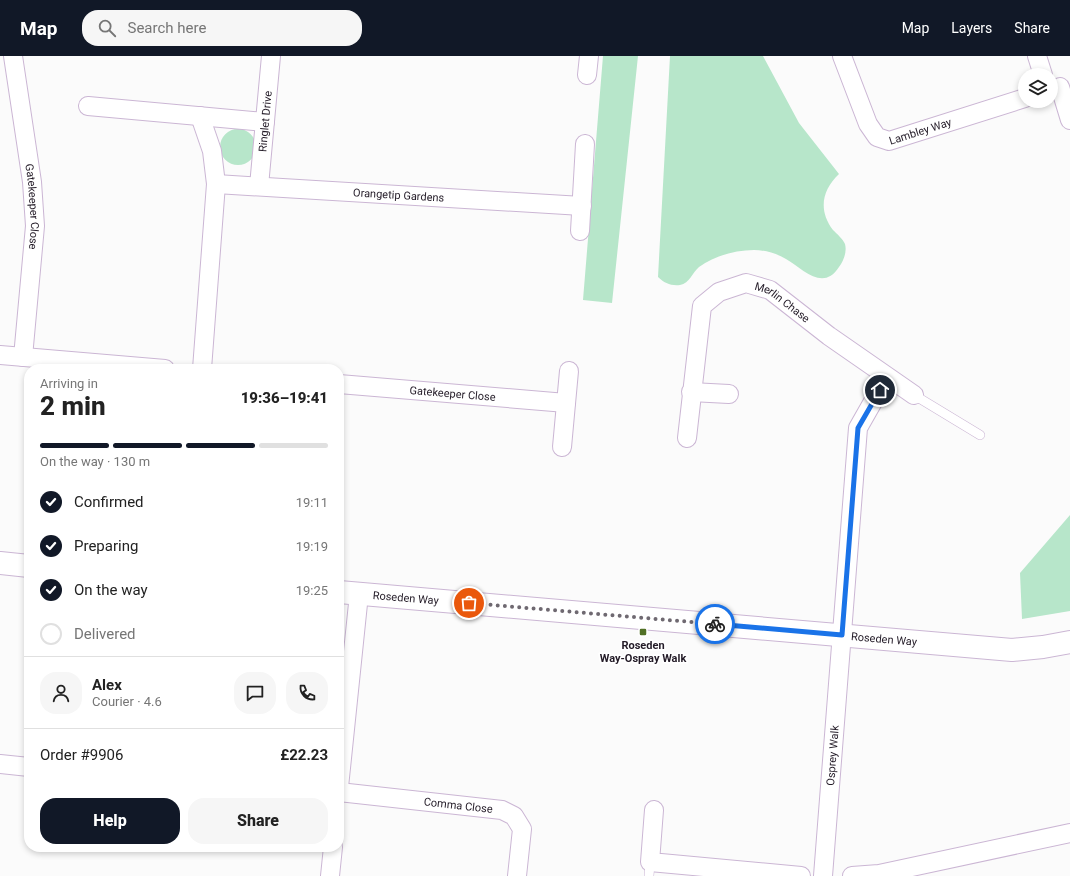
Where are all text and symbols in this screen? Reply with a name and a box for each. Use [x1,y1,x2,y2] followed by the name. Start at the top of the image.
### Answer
[82,10,362,46] search box
[20,17,58,40] text: Map
[96,17,118,39] icon: search
[128,19,206,37] text: Search here
[902,20,929,36] text: Map
[951,20,992,36] text: Layers
[1014,20,1050,36] text: Share
[1018,68,1058,108] map controls
[1018,68,1058,108] button: layers
[256,90,274,152] street label: Ringlet Drive
[887,115,954,147] street label: Lambley Way
[23,163,42,250] street label: Gatekeeper Close
[353,186,445,204] street label: Orangetip Gardens
[753,279,813,325] street label: Merlin Chase
[863,373,897,407] pin
[40,376,98,391] text: Arriving in
[869,379,891,401] icon: home
[409,383,496,404] street label: Gatekeeper Close
[241,389,328,407] text: 19:36–19:41
[40,391,106,421] text: 2 min
[40,454,150,469] text: On the way · 130 m
[40,491,62,513] icon: check
[74,493,144,511] text: Confirmed
[296,495,328,510] text: 19:11
[40,535,62,557] icon: check
[74,537,138,555] text: Preparing
[296,539,328,554] text: 19:19
[40,579,62,601] icon: check
[74,581,148,599] text: On the way
[296,583,328,598] text: 19:25
[452,586,486,620] pin
[372,588,440,607] street label: Roseden Way
[458,592,480,614] icon: bag
[695,604,735,644] courier
[704,613,726,635] icon: bike
[74,625,136,643] text: Delivered
[638,627,648,637] marker: Roseden Way-Ospray Walk
[850,630,918,648] street label: Roseden Way
[600,639,686,665] place label: Roseden Way-Ospray Walk
[40,672,82,714] button: person
[234,672,276,714] button: chat
[286,672,328,714] button: phone
[92,676,122,694] text: Alex
[92,694,162,709] text: Courier · 4.6
[824,724,841,786] street label: Osprey Walk
[40,746,123,764] text: Order #9906
[280,746,328,764] text: £22.23
[423,795,494,815] street label: Comma Close
[40,798,180,844] button: Help
[188,798,328,844] button: Share

